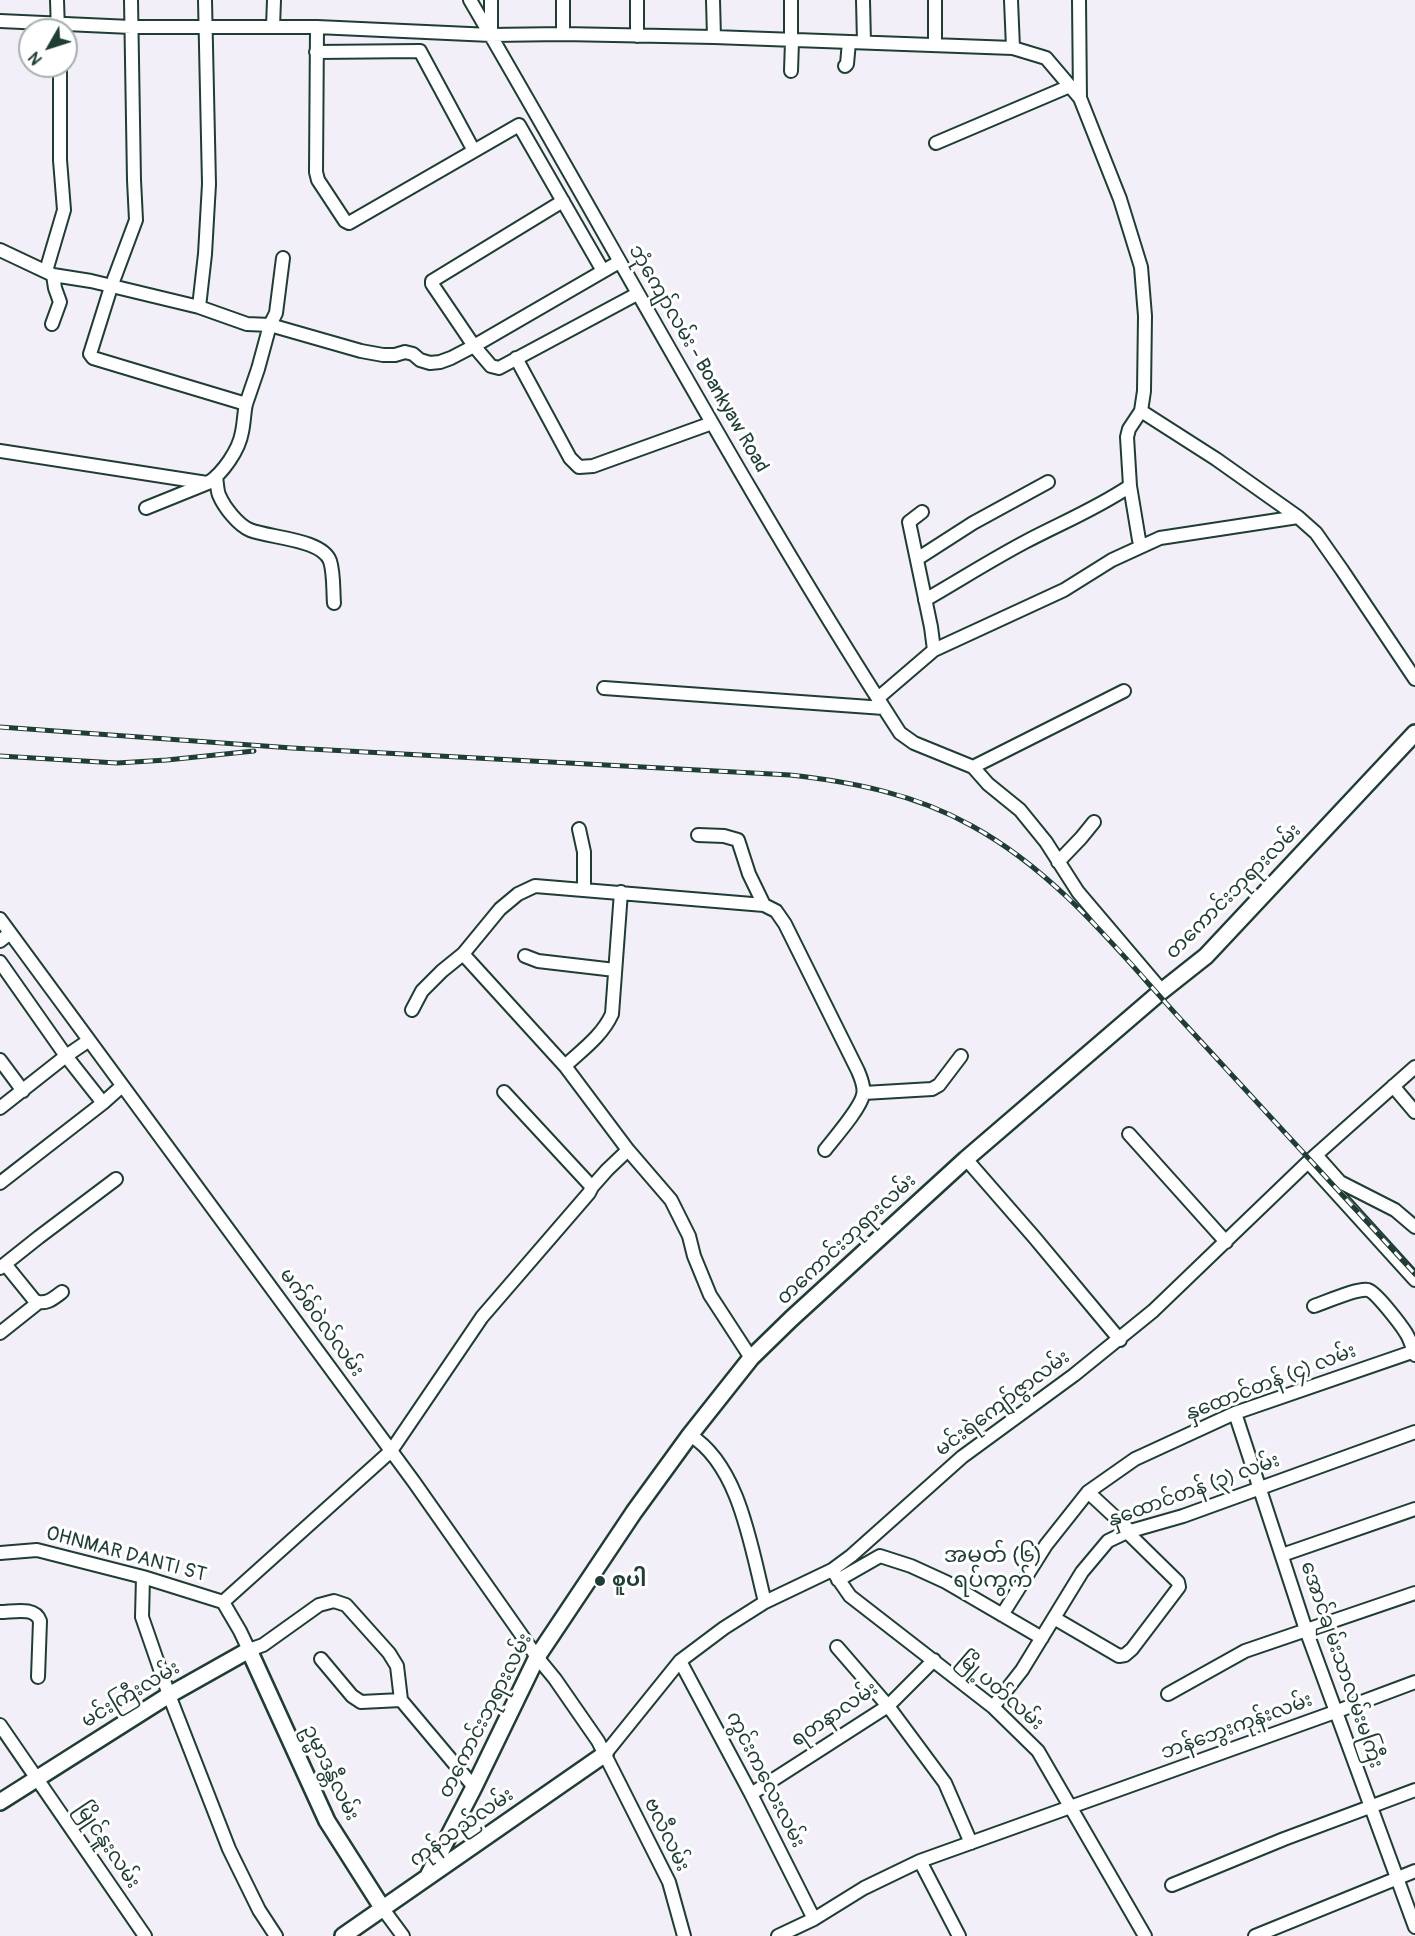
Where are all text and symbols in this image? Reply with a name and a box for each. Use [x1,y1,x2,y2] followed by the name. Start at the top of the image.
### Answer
[18,18,78,78] north arrow
[24,48,47,69] text: N
[623,241,773,477] street label: ဘုံကျော်လမ်း - Boankyaw Road
[1161,819,1307,965] street label: တကောင်းဘုရားလမ်း
[772,1169,922,1311] street label: တကောင်းဘုရားလမ်း
[274,1264,368,1382] street label: မက်စ်ဝဲလ်လမ်း
[1182,1339,1360,1427] street label: နှထောင်တန် (၄) လမ်း
[931,1346,1075,1462] street label: မင်းရဲကျော်ဇွာလမ်း
[1105,1449,1283,1533] street label: နှထောင်တန် (၃) လမ်း
[43,1522,209,1588] street label: OHNMAR DANTI ST
[944,1543,1042,1594] district label: အမှတ် (၆) ရပ်ကွက်
[1294,1558,1388,1772] street label: အောင်ချမ်းသာလမ်းမကြီး
[612,1569,646,1593] place label: စူပါ
[593,1574,607,1588] marker: စူပါ
[434,1630,538,1802] street label: တကောင်းဘုရားလမ်း
[952,1648,1048,1736] street label: မြို့ပတ်လမ်း
[78,1656,184,1734] street label: မင်းကြီးလမ်း
[787,1677,883,1753] street label: ရတနာလမ်း
[1158,1688,1316,1766] street label: ဘန်ဘွေးကုန်းလမ်း
[720,1708,810,1852] street label: ကွင်းကလေးလမ်း
[296,1721,364,1825] street label: ဥမ္မာဒန္တီလမ်း
[405,1783,519,1873] street label: ကုန်သည်လမ်း
[638,1794,694,1876] street label: ဗလီလမ်း
[69,1798,145,1894] street label: မြိုင်နူးလမ်း

